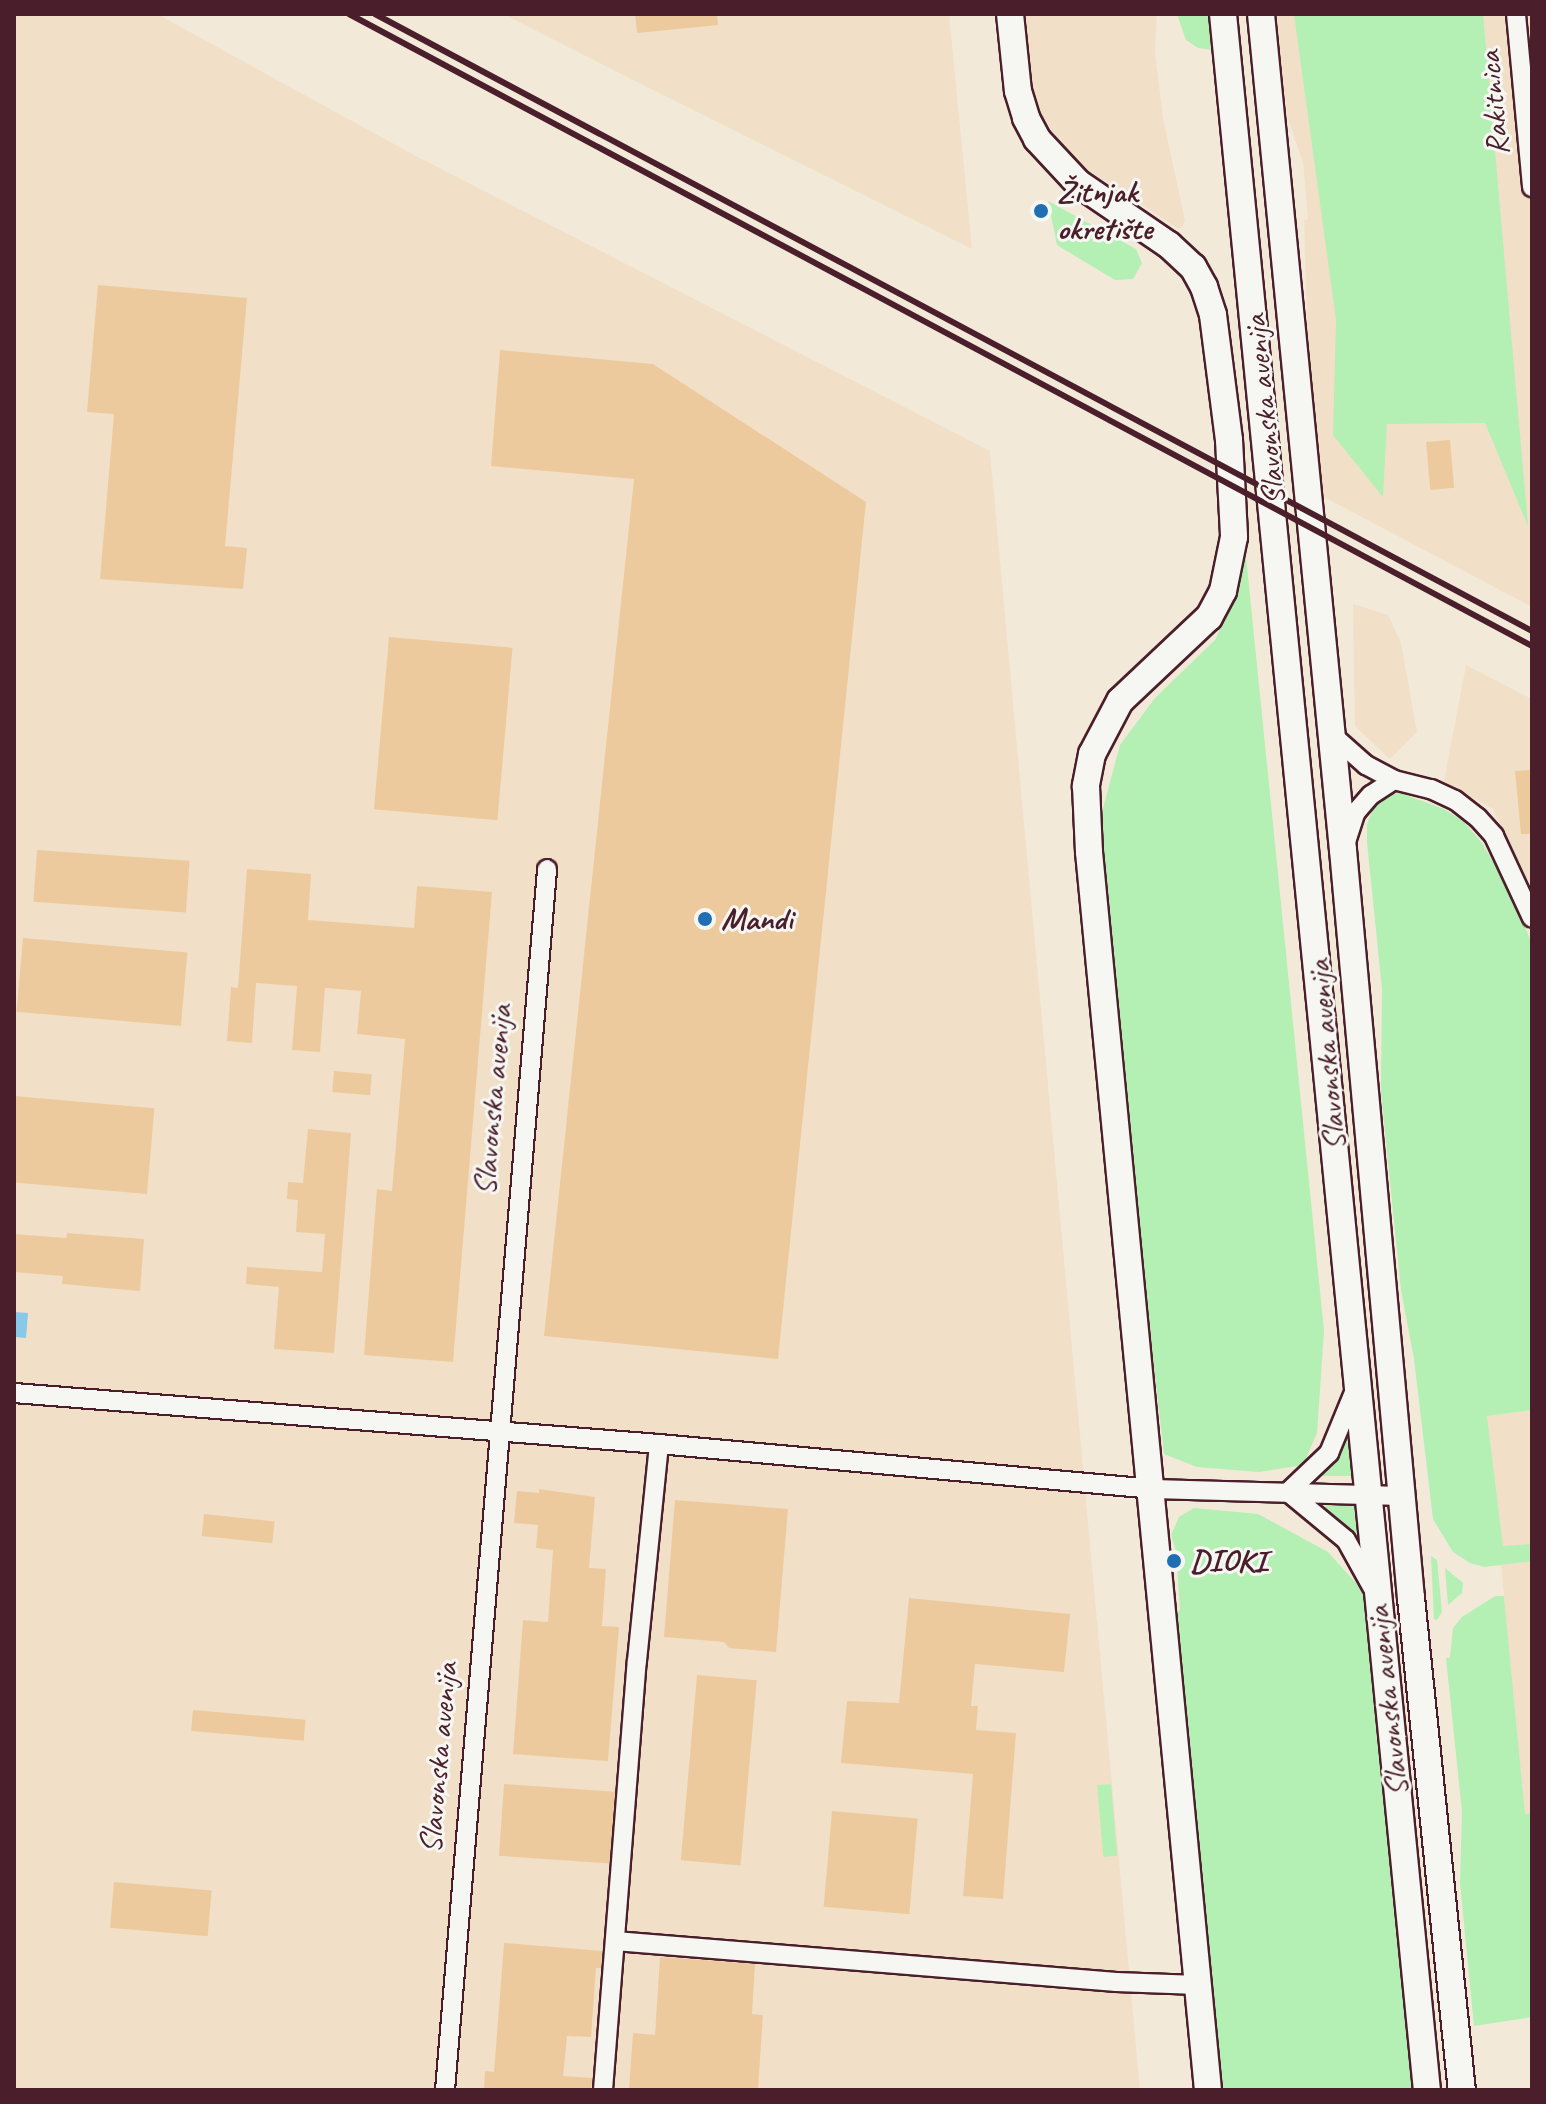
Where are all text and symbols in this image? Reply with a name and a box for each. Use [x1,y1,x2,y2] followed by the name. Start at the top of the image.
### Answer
[1470,49,1518,157] street label: Rakitnica
[1057,174,1152,249] place label: Žitnjak okretište
[1032,202,1050,220] marker: Žitnjak okretište
[1236,313,1294,507] street label: Slavonska avenija
[721,900,792,938] place label: Mandi
[696,910,714,928] marker: Mandi
[1300,958,1354,1152] street label: Slavonska avenija
[466,1003,520,1197] street label: Slavonska avenija
[1190,1542,1267,1580] place label: DIOKI
[1165,1552,1183,1570] marker: DIOKI
[1359,1604,1417,1798] street label: Slavonska avenija
[412,1661,466,1855] street label: Slavonska avenija

